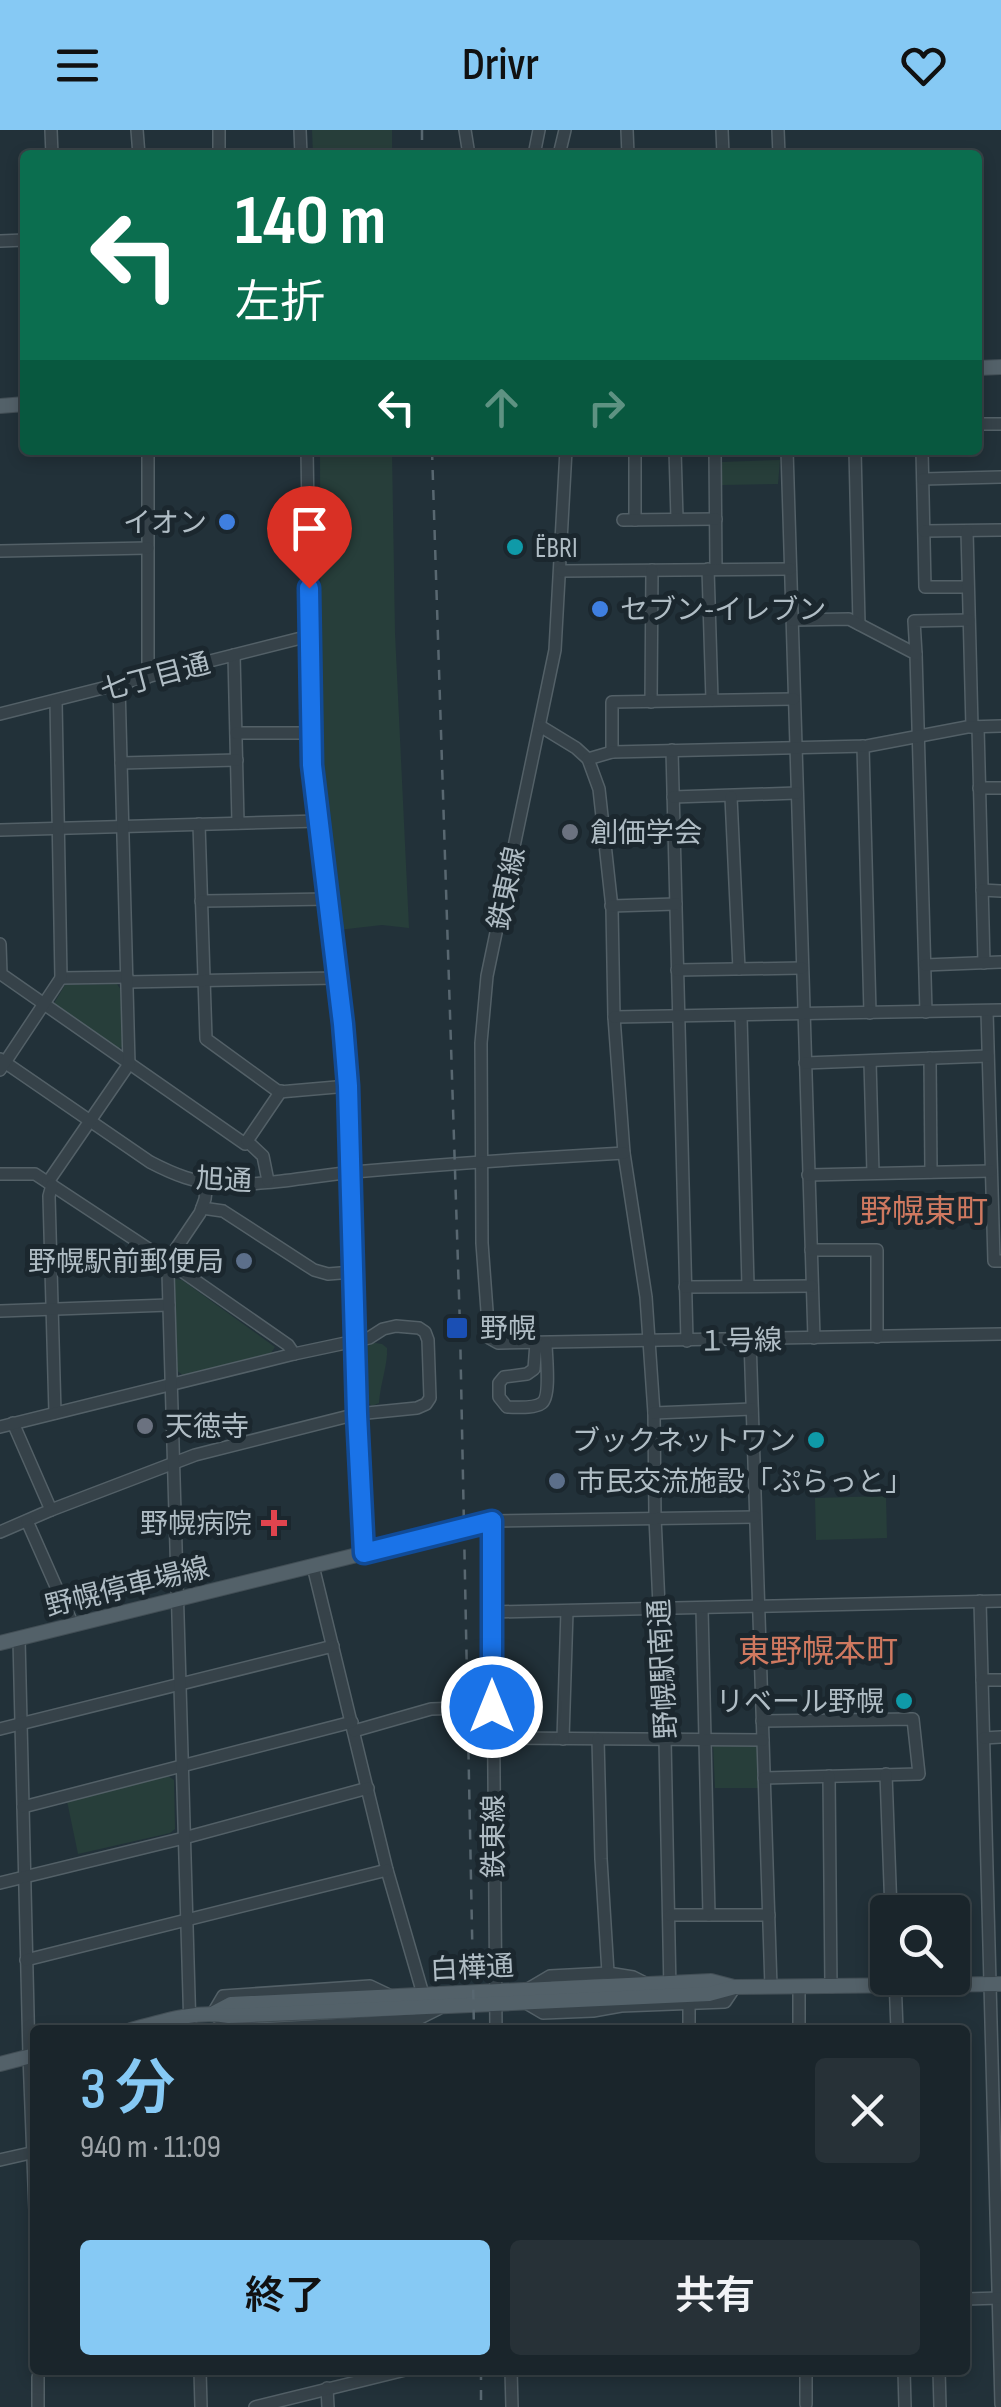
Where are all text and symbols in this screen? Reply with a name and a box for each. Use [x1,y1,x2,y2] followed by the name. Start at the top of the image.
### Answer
[50,38,105,93] icon: menu
[462,38,539,93] text: Drivr
[896,38,951,93] icon: heart
[235,180,386,264] text: 140 m
[70,190,200,320] icon: left
[235,276,325,331] text: 左折
[369,380,424,435] icon: left
[474,380,529,435] icon: ahead
[579,380,634,435] icon: right
[267,486,352,589] pin
[282,501,337,556] icon: arrive
[123,507,207,540] place label: イオン
[216,511,238,533] marker: イオン
[535,532,578,565] place label: ËBRI
[504,536,526,558] marker: ËBRI
[620,594,826,627] place label: セブン-イレブン
[589,598,611,620] marker: セブン-イレブン
[97,647,214,708] street label: 七丁目通
[590,817,702,850] place label: 創価学会
[559,821,581,843] marker: 創価学会
[483,844,532,933] street label: 鉄東線
[195,1163,253,1198] street label: 旭通
[860,1193,988,1232] district label: 野幌東町
[28,1246,224,1279] place label: 野幌駅前郵便局
[233,1250,255,1272] marker: 野幌駅前郵便局
[480,1313,536,1346] place label: 野幌
[444,1315,470,1341] marker: 野幌
[698,1324,782,1359] street label: １号線
[165,1411,249,1444] place label: 天徳寺
[134,1415,156,1437] marker: 天徳寺
[572,1425,796,1458] place label: ブックネットワン
[805,1429,827,1451] marker: ブックネットワン
[577,1466,913,1499] place label: 市民交流施設「ぷらっと」
[546,1470,568,1492] marker: 市民交流施設「ぷらっと」
[140,1508,252,1541] place label: 野幌病院
[261,1510,287,1536] marker: 野幌病院
[42,1551,213,1624] street label: 野幌停車場線
[643,1598,684,1740] street label: 野幌駅南通
[738,1633,898,1672] district label: 東野幌本町
[440,1655,544,1759] position arrow
[716,1686,884,1719] place label: リベール野幌
[893,1690,915,1712] marker: リベール野幌
[478,1794,511,1878] street label: 鉄東線
[870,1895,970,1995] map controls
[870,1895,970,1995] button: search
[429,1950,515,1987] street label: 白樺通
[80,2054,176,2126] text: 3 分
[815,2058,920,2163] button: close
[80,2128,221,2167] text: 940 m · 11:09
[80,2240,490,2355] button: 終了
[510,2240,920,2355] button: 共有

